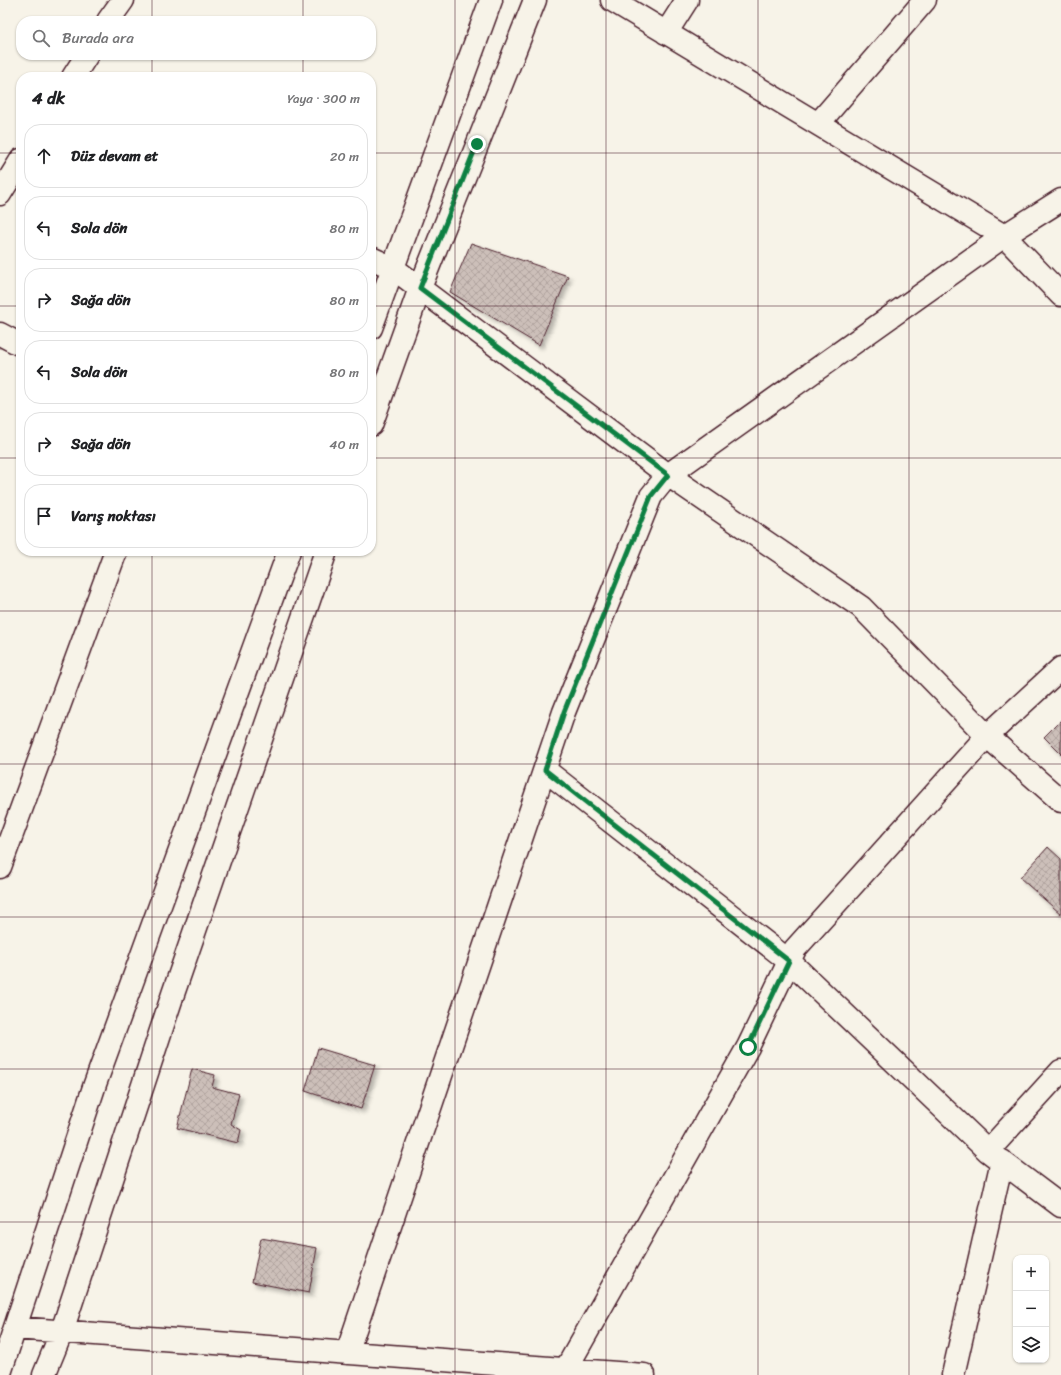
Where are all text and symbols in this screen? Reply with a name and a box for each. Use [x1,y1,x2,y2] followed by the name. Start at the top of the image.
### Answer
[16,16,376,60] search box
[62,25,134,51] text: Burada ara
[30,27,52,49] icon: search
[32,83,65,113] text: 4 dk
[287,87,360,110] text: Yaya · 300 m
[468,135,486,153] route end
[71,143,158,169] text: Düz devam et
[33,145,55,167] icon: ahead
[330,145,359,168] text: 20 m
[71,215,127,241] text: Sola dön
[33,217,55,239] icon: left
[330,217,359,240] text: 80 m
[71,287,131,313] text: Sağa dön
[33,289,55,311] icon: right
[330,289,359,312] text: 80 m
[71,359,127,385] text: Sola dön
[33,361,55,383] icon: left
[330,361,359,384] text: 80 m
[71,431,131,457] text: Sağa dön
[33,433,55,455] icon: right
[329,433,359,456] text: 40 m
[71,503,156,529] text: Varış noktası
[33,505,55,527] icon: arrive
[739,1038,757,1056] route start
[1013,1255,1049,1363] map controls
[1013,1255,1049,1291] button: +
[1013,1291,1049,1327] button: −
[1013,1327,1049,1363] button: layers

